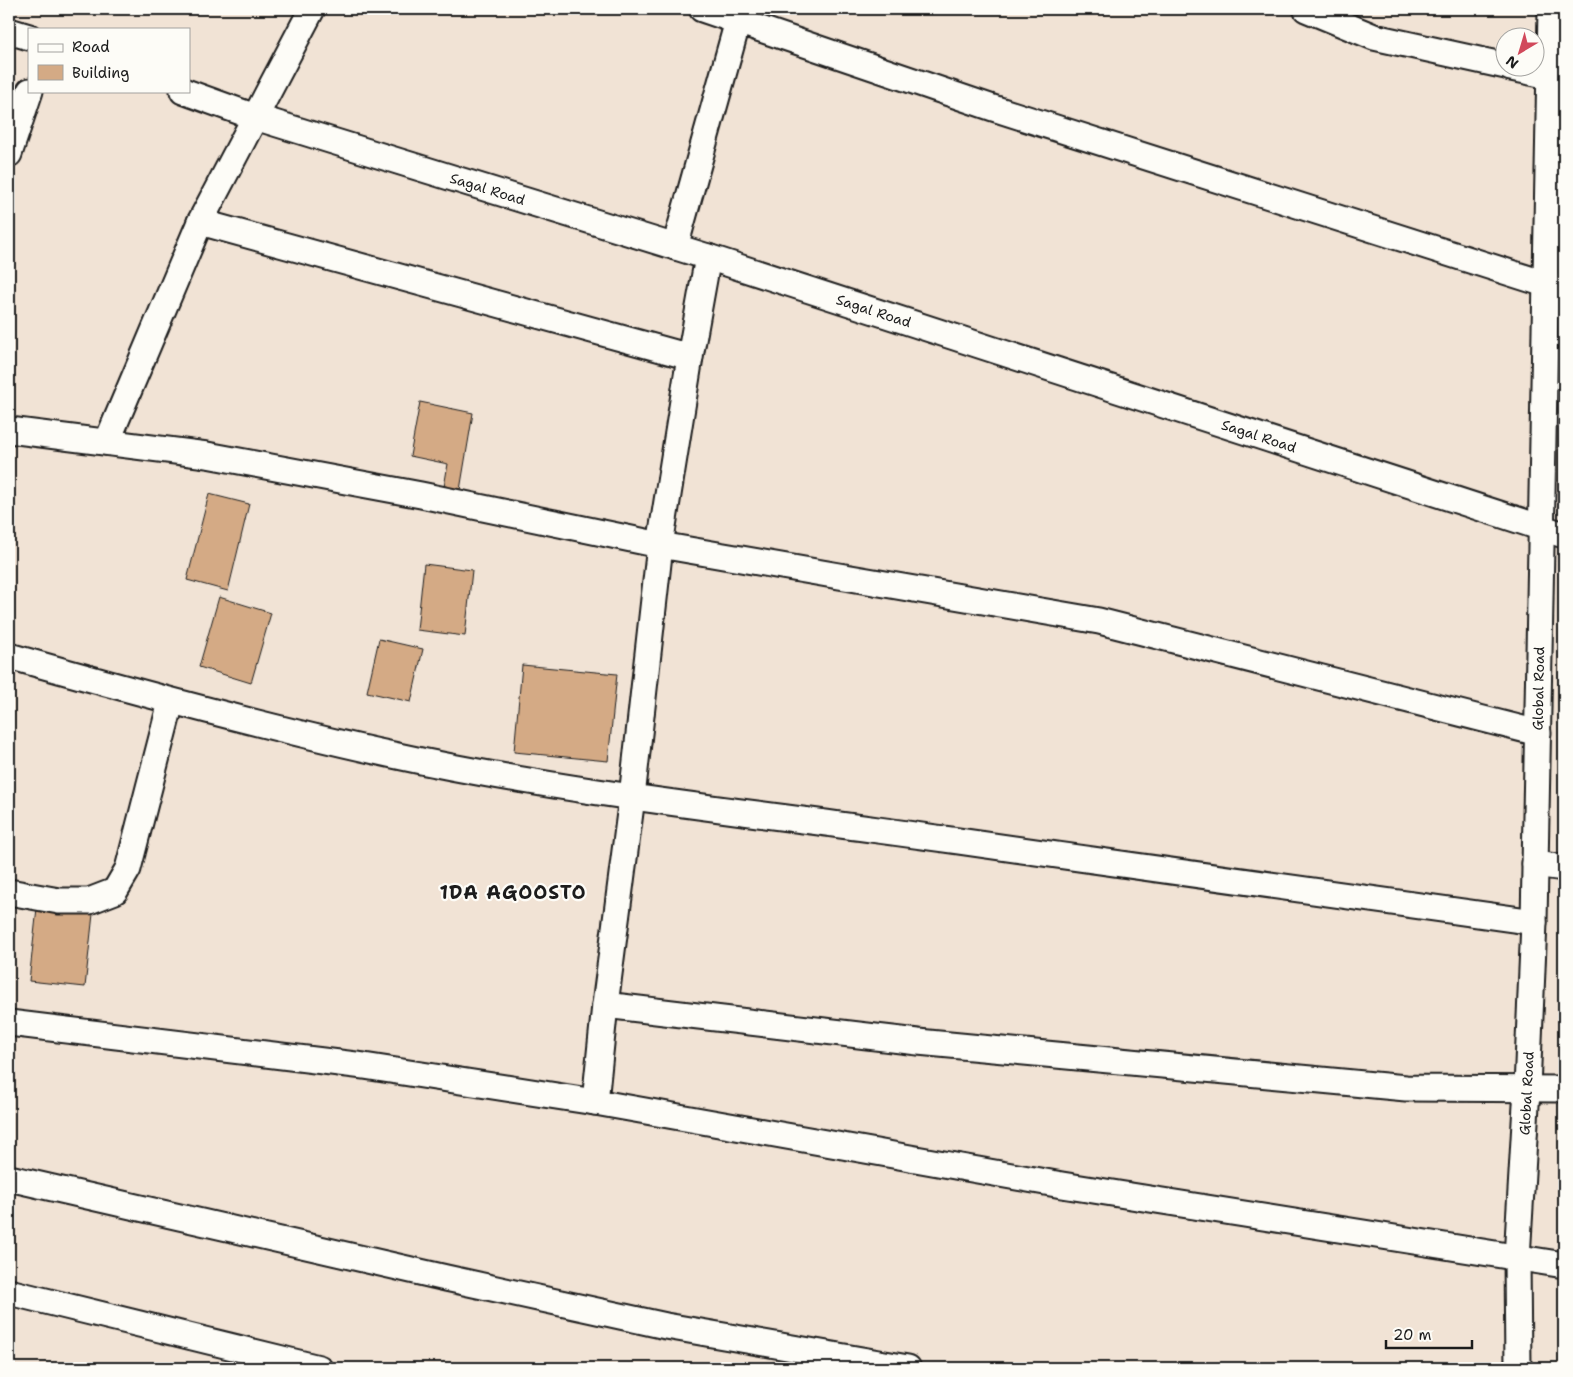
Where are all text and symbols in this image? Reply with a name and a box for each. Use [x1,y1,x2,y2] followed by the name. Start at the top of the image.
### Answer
[28,28,190,92] legend
[1496,28,1546,78] north arrow
[72,37,110,57] text: Road
[1502,52,1522,73] text: N
[72,63,129,83] text: Building
[448,169,527,209] street label: Sagal Road
[834,290,914,331] street label: Sagal Road
[1219,415,1299,457] street label: Sagal Road
[1529,646,1548,731] street label: Global Road
[439,880,587,905] district label: 1DA AGOOSTO
[1515,1051,1538,1136] street label: Global Road
[1386,1317,1472,1349] scale bar
[1393,1325,1432,1345] text: 20 m

